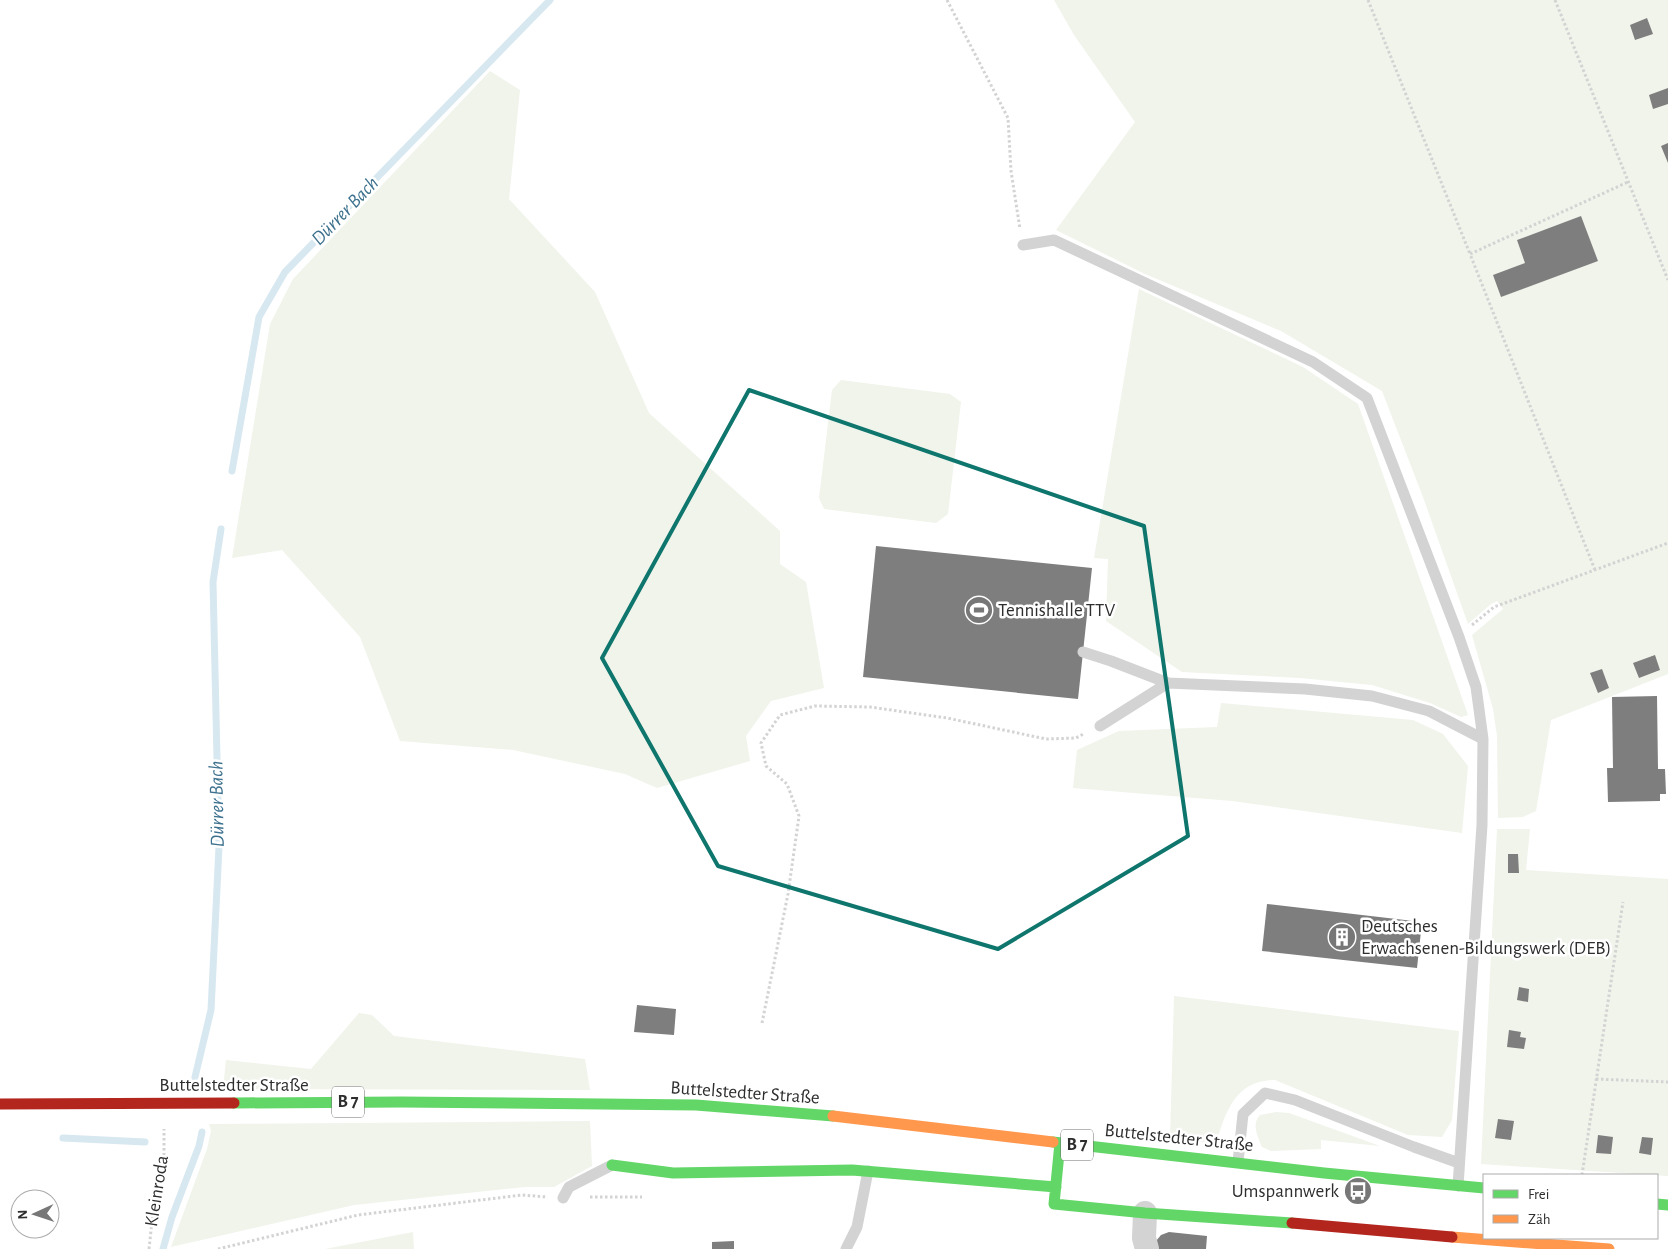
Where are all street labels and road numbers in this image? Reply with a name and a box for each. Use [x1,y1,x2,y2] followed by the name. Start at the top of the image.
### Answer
[159,1076,309,1095] street label: Buttelstedter Straße
[670,1078,820,1108] street label: Buttelstedter Straße
[332,1086,364,1118] road number: B 7
[1104,1121,1254,1155] street label: Buttelstedter Straße
[1061,1130,1093,1160] road number: B 7
[142,1154,172,1228] street label: Kleinroda

